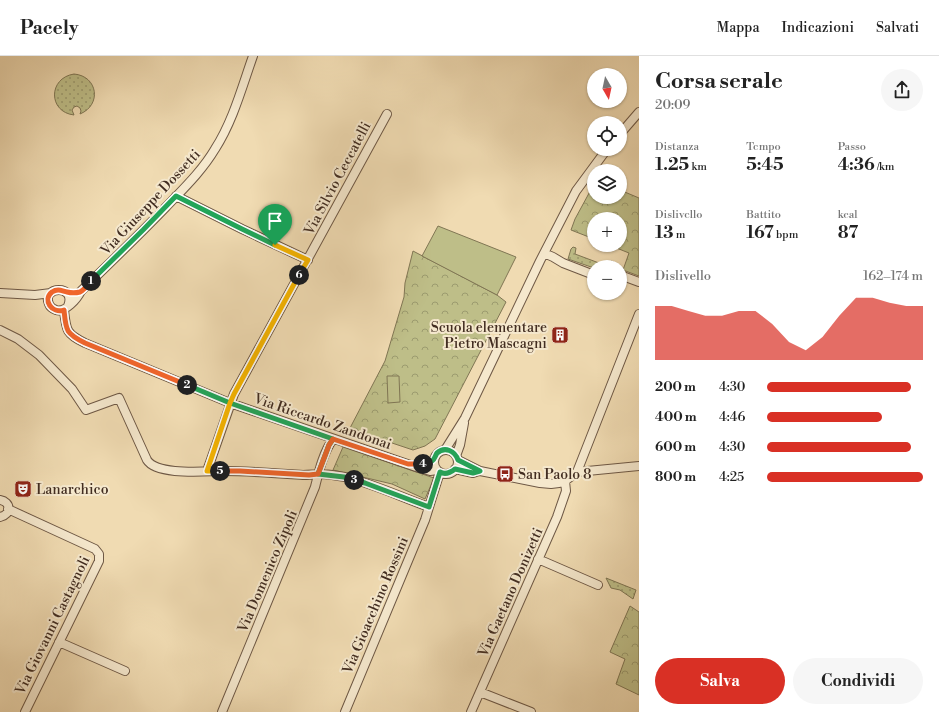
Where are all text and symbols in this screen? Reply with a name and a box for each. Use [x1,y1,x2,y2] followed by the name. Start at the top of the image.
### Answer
[20,16,79,40] text: Pacely
[717,19,759,37] text: Mappa
[781,19,854,37] text: Indicazioni
[876,19,919,37] text: Salvati
[587,68,627,108] north arrow
[587,68,627,300] map controls
[655,68,783,95] text: Corsa serale
[881,69,923,111] button: share
[655,97,690,113] text: 20:09
[587,116,627,156] button: locate
[300,118,376,239] street label: Via Silvio Ceccatelli
[655,140,699,154] text: Distanza
[746,140,781,154] text: Tempo
[838,140,866,154] text: Passo
[96,146,205,260] street label: Via Giuseppe Dossetti
[655,154,689,176] text: 1.25
[746,154,783,176] text: 5:45
[838,154,875,176] text: 4:36
[689,160,707,174] text: km
[875,160,894,174] text: /km
[587,164,627,204] button: layers
[258,204,292,245] pin
[655,208,702,222] text: Dislivello
[746,208,781,222] text: Battito
[838,208,858,222] text: kcal
[264,210,286,232] icon: arrive
[587,212,627,252] button: +
[655,222,673,244] text: 13
[746,222,774,244] text: 167
[838,222,858,244] text: 87
[673,228,685,242] text: m
[774,228,798,242] text: bpm
[587,260,627,300] button: −
[289,265,309,285] pin: 6
[296,268,302,282] text: 6
[655,268,711,284] text: Dislivello
[863,268,923,284] text: 162–174 m
[81,271,101,291] pin: 1
[88,274,94,288] text: 1
[431,319,547,353] place label: Scuola elementare Pietro Mascagni
[550,325,570,345] building icon: Scuola elementare Pietro Mascagni
[177,375,197,395] pin: 2
[184,378,190,392] text: 2
[655,379,696,395] text: 200 m
[719,379,745,395] text: 4:30
[251,390,394,454] street label: Via Riccardo Zandonai
[655,409,697,425] text: 400 m
[719,409,745,425] text: 4:46
[655,439,696,455] text: 600 m
[719,439,745,455] text: 4:30
[413,454,433,474] pin: 4
[419,457,427,471] text: 4
[210,461,230,481] pin: 5
[217,464,223,478] text: 5
[495,464,515,484] bus stop icon: San Paolo 8
[518,466,592,484] place label: San Paolo 8
[655,469,696,485] text: 800 m
[719,469,744,485] text: 4:25
[344,470,364,490] pin: 3
[351,473,357,487] text: 3
[13,479,33,499] theatre icon: Lanarchico
[36,481,109,499] place label: Lanarchico
[234,507,302,636] street label: Via Domenico Zipoli
[474,525,548,661] street label: Via Gaetano Donizetti
[339,534,413,678] street label: Via Gioacchino Rossini
[11,553,94,699] street label: Via Giovanni Castagnoli
[655,658,785,704] button: Salva
[793,658,923,704] button: Condividi

